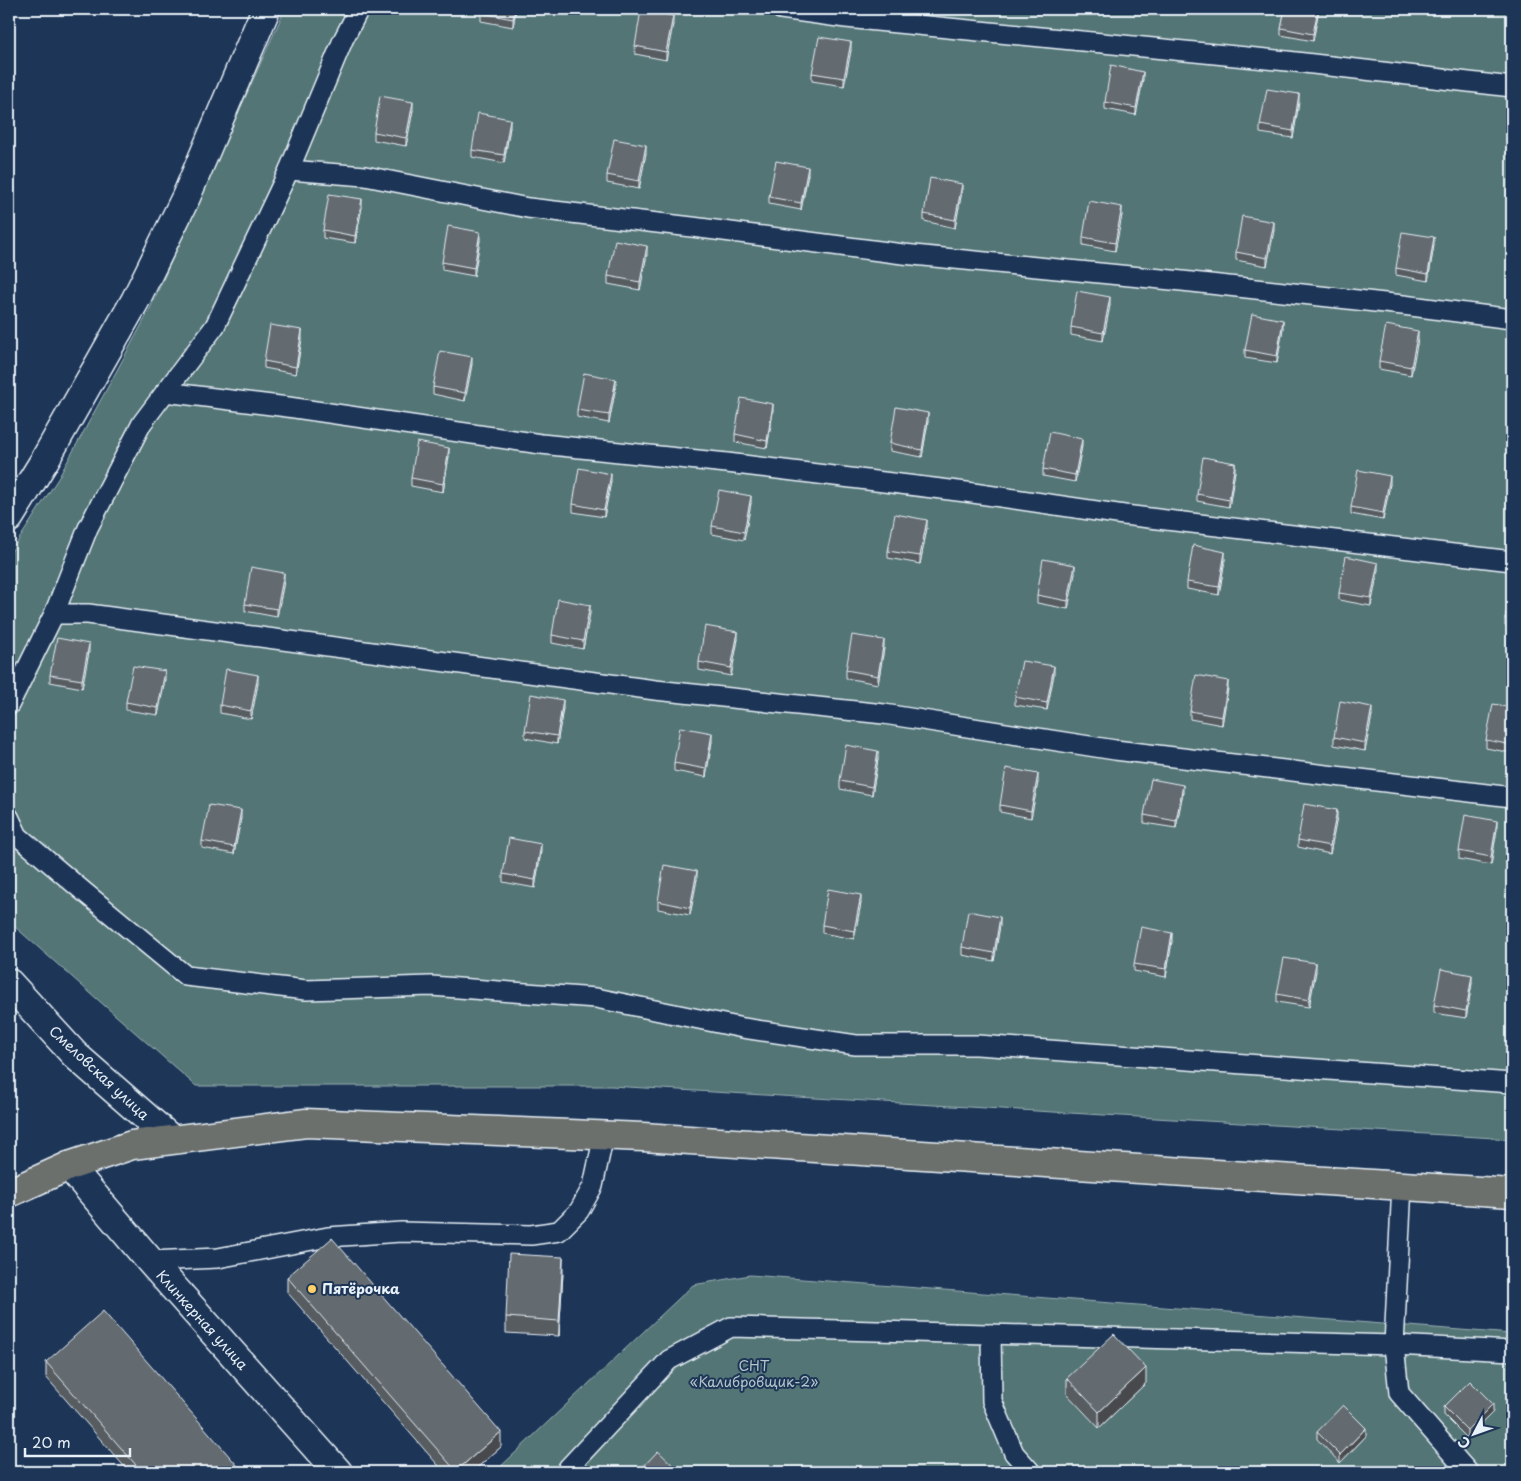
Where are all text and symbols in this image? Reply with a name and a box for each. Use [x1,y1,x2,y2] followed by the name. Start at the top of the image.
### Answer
[45,1021,154,1125] street label: Смеловская улица
[152,1265,253,1375] street label: Клинкерная улица
[322,1278,400,1299] place label: Пятёрочка
[306,1283,318,1295] marker: Пятёрочка
[690,1355,818,1392] park label: СНТ «Калибровщик-2»
[1448,1408,1498,1458] north arrow
[25,1426,130,1458] scale bar
[32,1430,71,1453] text: 20 m
[1452,1432,1475,1454] text: С

